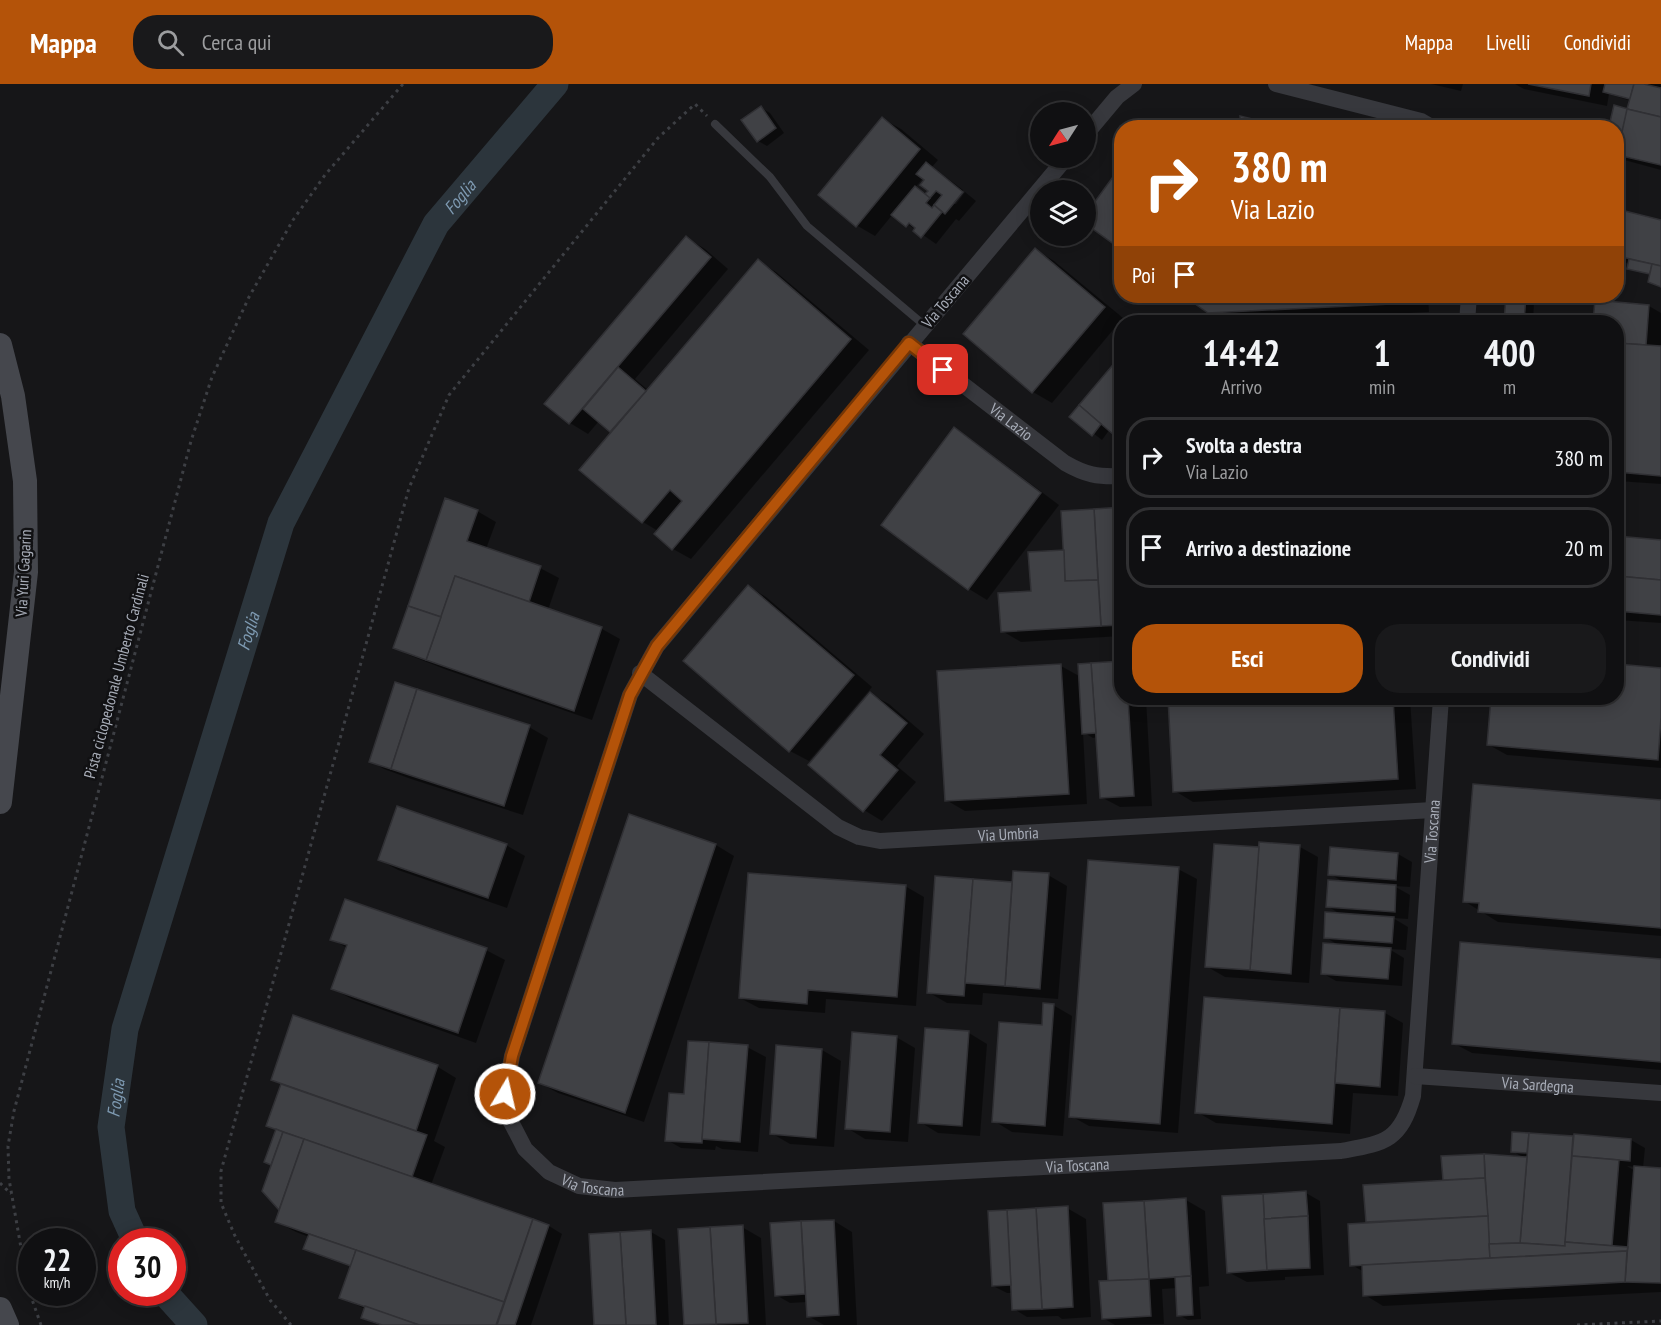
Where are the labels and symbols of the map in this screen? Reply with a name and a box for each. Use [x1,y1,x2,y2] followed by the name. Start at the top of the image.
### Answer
[1030,102,1096,168] north arrow
[438,174,481,219] water label: Foglia
[916,270,973,333] street label: Via Toscana
[917,344,968,395] pin
[985,398,1037,445] street label: Via Lazio
[11,529,35,618] street label: Via Yuri Gagarin
[79,572,153,780] street label: Pista ciclopedonale Umberto Cardinali
[231,609,265,653] water label: Foglia
[1419,799,1444,865] street label: Via Toscana
[976,822,1039,846] street label: Via Umbria
[473,1062,537,1126] position arrow
[1500,1072,1574,1097] street label: Via Sardegna
[101,1077,129,1119] water label: Foglia
[1044,1153,1110,1177] street label: Via Toscana
[557,1169,625,1200] street label: Via Toscana
[108,1228,186,1306] speed limit sign: 30

